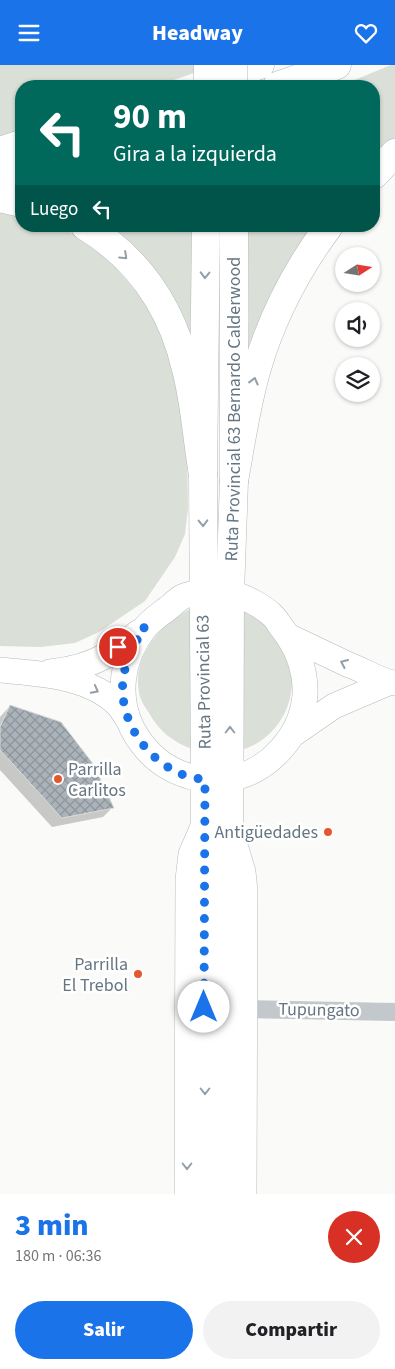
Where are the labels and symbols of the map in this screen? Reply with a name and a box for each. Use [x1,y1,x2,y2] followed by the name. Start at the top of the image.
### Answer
[335,247,380,293] north arrow
[118,250,127,259] one-way arrow
[219,257,247,562] street label: Ruta Provincial 63 Bernardo Calderwood
[200,272,210,279] one-way arrow
[248,377,259,386] one-way arrow
[198,520,208,528] one-way arrow
[190,614,218,750] street label: Ruta Provincial 63
[97,626,139,668] pin
[340,658,349,669] one-way arrow
[90,684,99,694] one-way arrow
[225,726,235,734] one-way arrow
[68,757,126,803] place label: Parrilla Carlitos
[52,773,64,785] marker: Parrilla Carlitos
[215,820,318,845] place label: Antigüedades
[322,826,334,838] marker: Antigüedades
[62,952,128,998] place label: Parrilla El Trebol
[132,968,144,980] marker: Parrilla El Trebol
[177,980,229,1032] position arrow
[278,997,360,1023] street label: Tupungato
[200,1088,210,1095] one-way arrow
[182,1162,192,1170] one-way arrow

